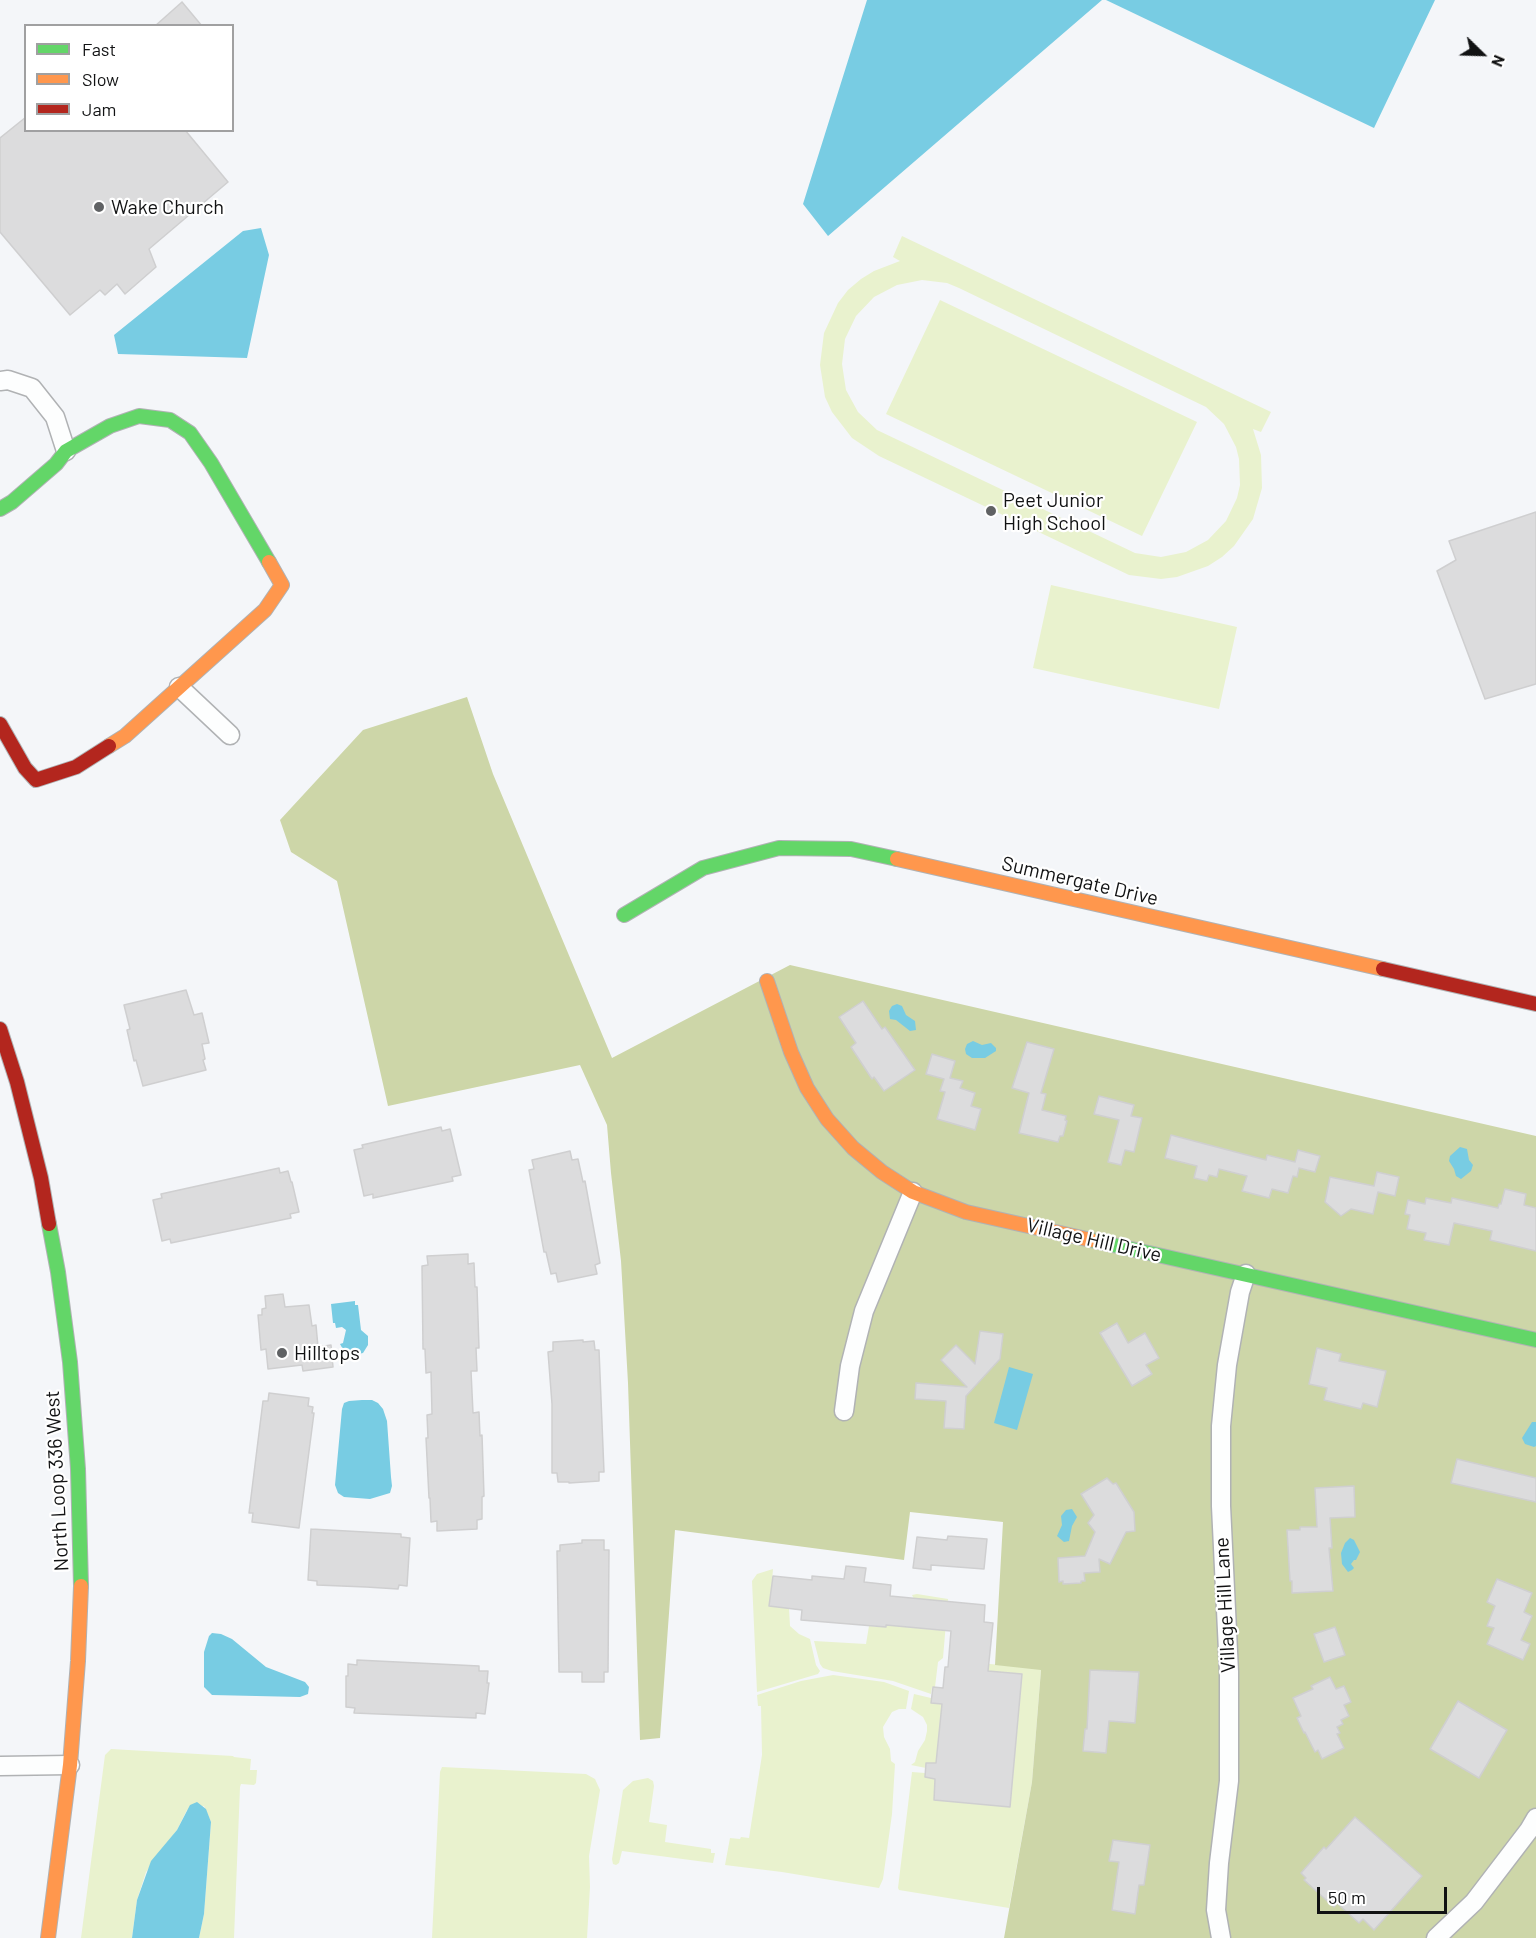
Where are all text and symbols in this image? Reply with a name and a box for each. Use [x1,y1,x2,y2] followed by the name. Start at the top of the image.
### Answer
[24,24,234,132] legend
[1452,24,1512,84] north arrow
[82,38,116,60] text: Fast
[1488,53,1510,70] text: N
[82,68,119,90] text: Slow
[82,98,116,120] text: Jam
[111,195,224,219] place label: Wake Church
[92,200,106,214] marker: Wake Church
[1003,488,1106,535] place label: Peet Junior High School
[984,504,998,518] marker: Peet Junior High School
[999,851,1161,911] street label: Summergate Drive
[1024,1213,1164,1267] street label: Village Hill Drive
[294,1341,360,1365] place label: Hilltops
[275,1346,289,1360] marker: Hilltops
[40,1390,74,1572] street label: North Loop 336 West
[1209,1537,1241,1673] street label: Village Hill Lane
[1320,1875,1450,1913] scale bar
[1328,1886,1366,1908] text: 50 m

